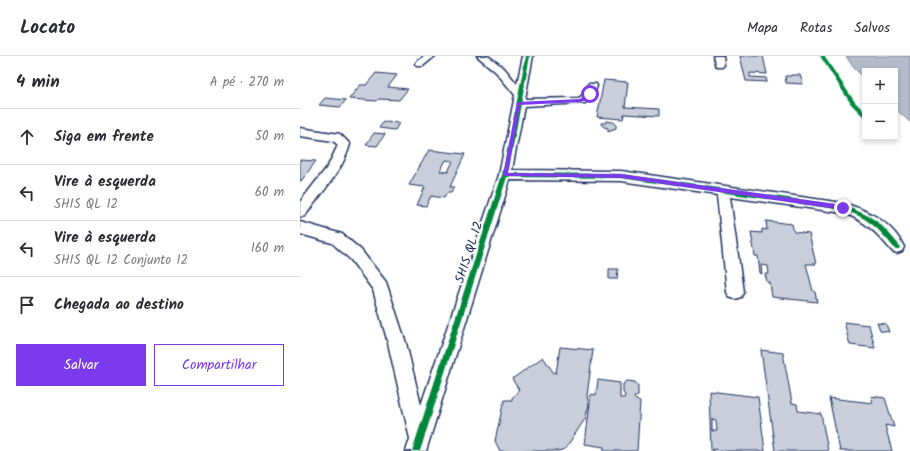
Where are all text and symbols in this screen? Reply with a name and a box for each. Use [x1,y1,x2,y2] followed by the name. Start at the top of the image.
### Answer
[20,13,75,43] text: Locato
[747,17,778,39] text: Mapa
[800,17,832,39] text: Rotas
[854,17,890,39] text: Salvos
[862,68,898,140] map controls
[862,68,898,104] button: +
[16,69,60,96] text: 4 min
[210,72,284,93] text: A pé · 270 m
[581,85,599,103] route start
[862,104,898,140] button: −
[54,125,154,149] text: Siga em frente
[16,126,38,148] icon: ahead
[255,126,284,147] text: 50 m
[54,170,156,194] text: Vire à esquerda
[16,182,38,204] icon: left
[255,182,284,203] text: 60 m
[54,194,118,215] text: SHIS QL 12
[834,199,852,217] route end
[450,219,489,286] street label: SHIS QL 12
[54,226,156,250] text: Vire à esquerda
[16,238,38,260] icon: left
[251,238,284,259] text: 160 m
[54,250,188,271] text: SHIS QL 12 Conjunto 12
[54,293,184,317] text: Chegada ao destino
[16,294,38,316] icon: arrive
[16,344,146,386] button: Salvar
[154,344,284,386] button: Compartilhar

